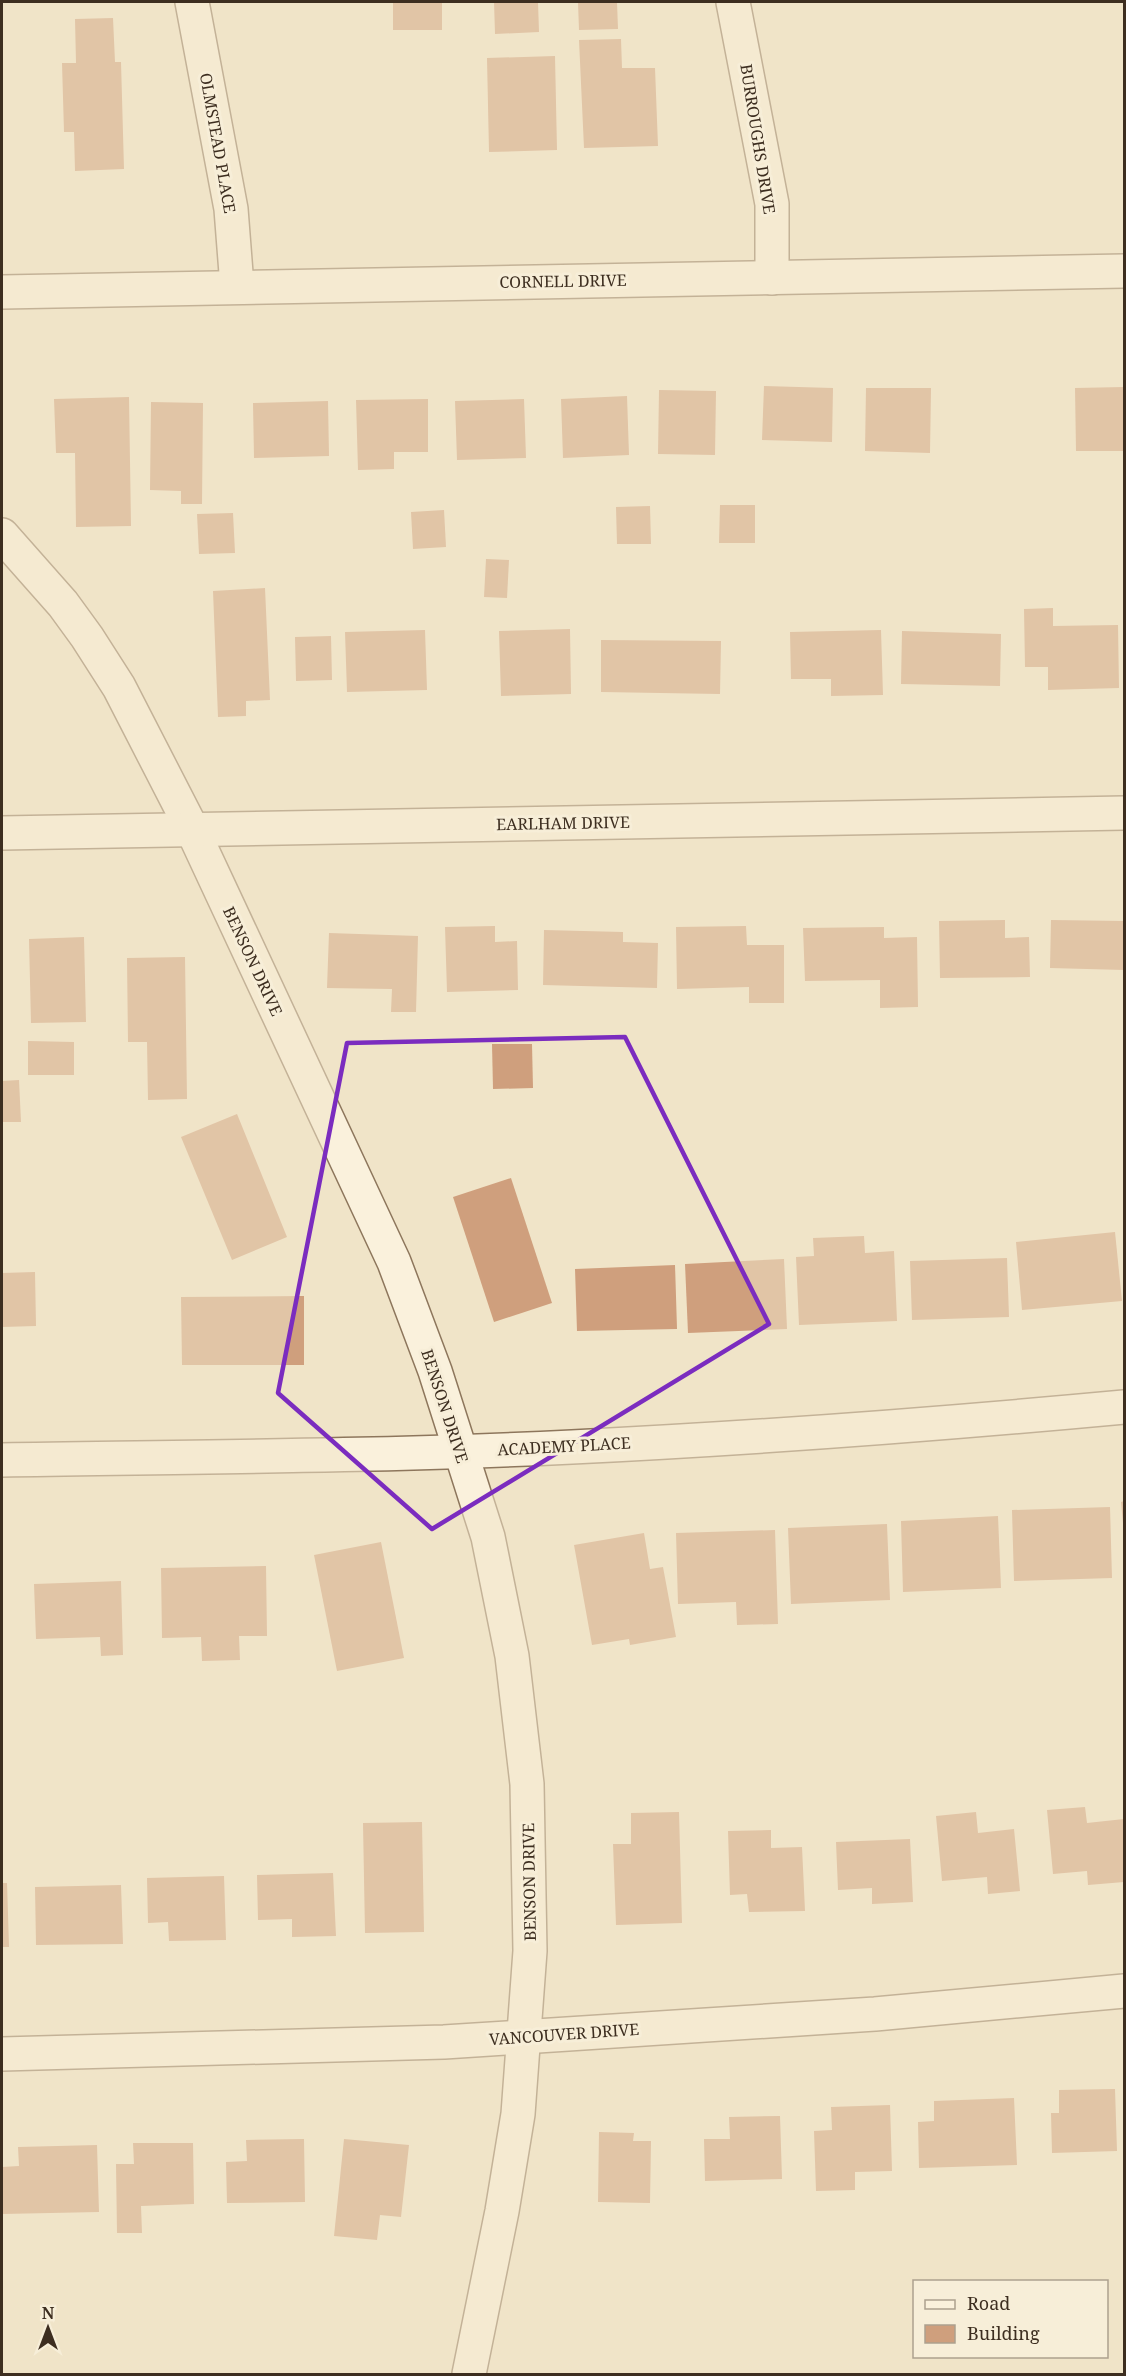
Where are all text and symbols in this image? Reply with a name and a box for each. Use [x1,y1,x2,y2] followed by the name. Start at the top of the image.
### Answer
[735,62,781,216] street label: BURROUGHS DRIVE
[195,71,241,215] street label: OLMSTEAD PLACE
[499,269,627,293] street label: CORNELL DRIVE
[496,811,630,835] street label: EARLHAM DRIVE
[218,903,288,1019] street label: BENSON DRIVE
[416,1346,474,1466] street label: BENSON DRIVE
[497,1432,631,1460] street label: ACADEMY PLACE
[517,1823,541,1941] street label: BENSON DRIVE
[488,2018,640,2050] street label: VANCOUVER DRIVE
[913,2280,1108,2358] legend
[967,2291,1010,2315] text: Road
[18,2298,78,2358] north arrow
[42,2302,55,2324] text: N
[967,2321,1040,2345] text: Building

